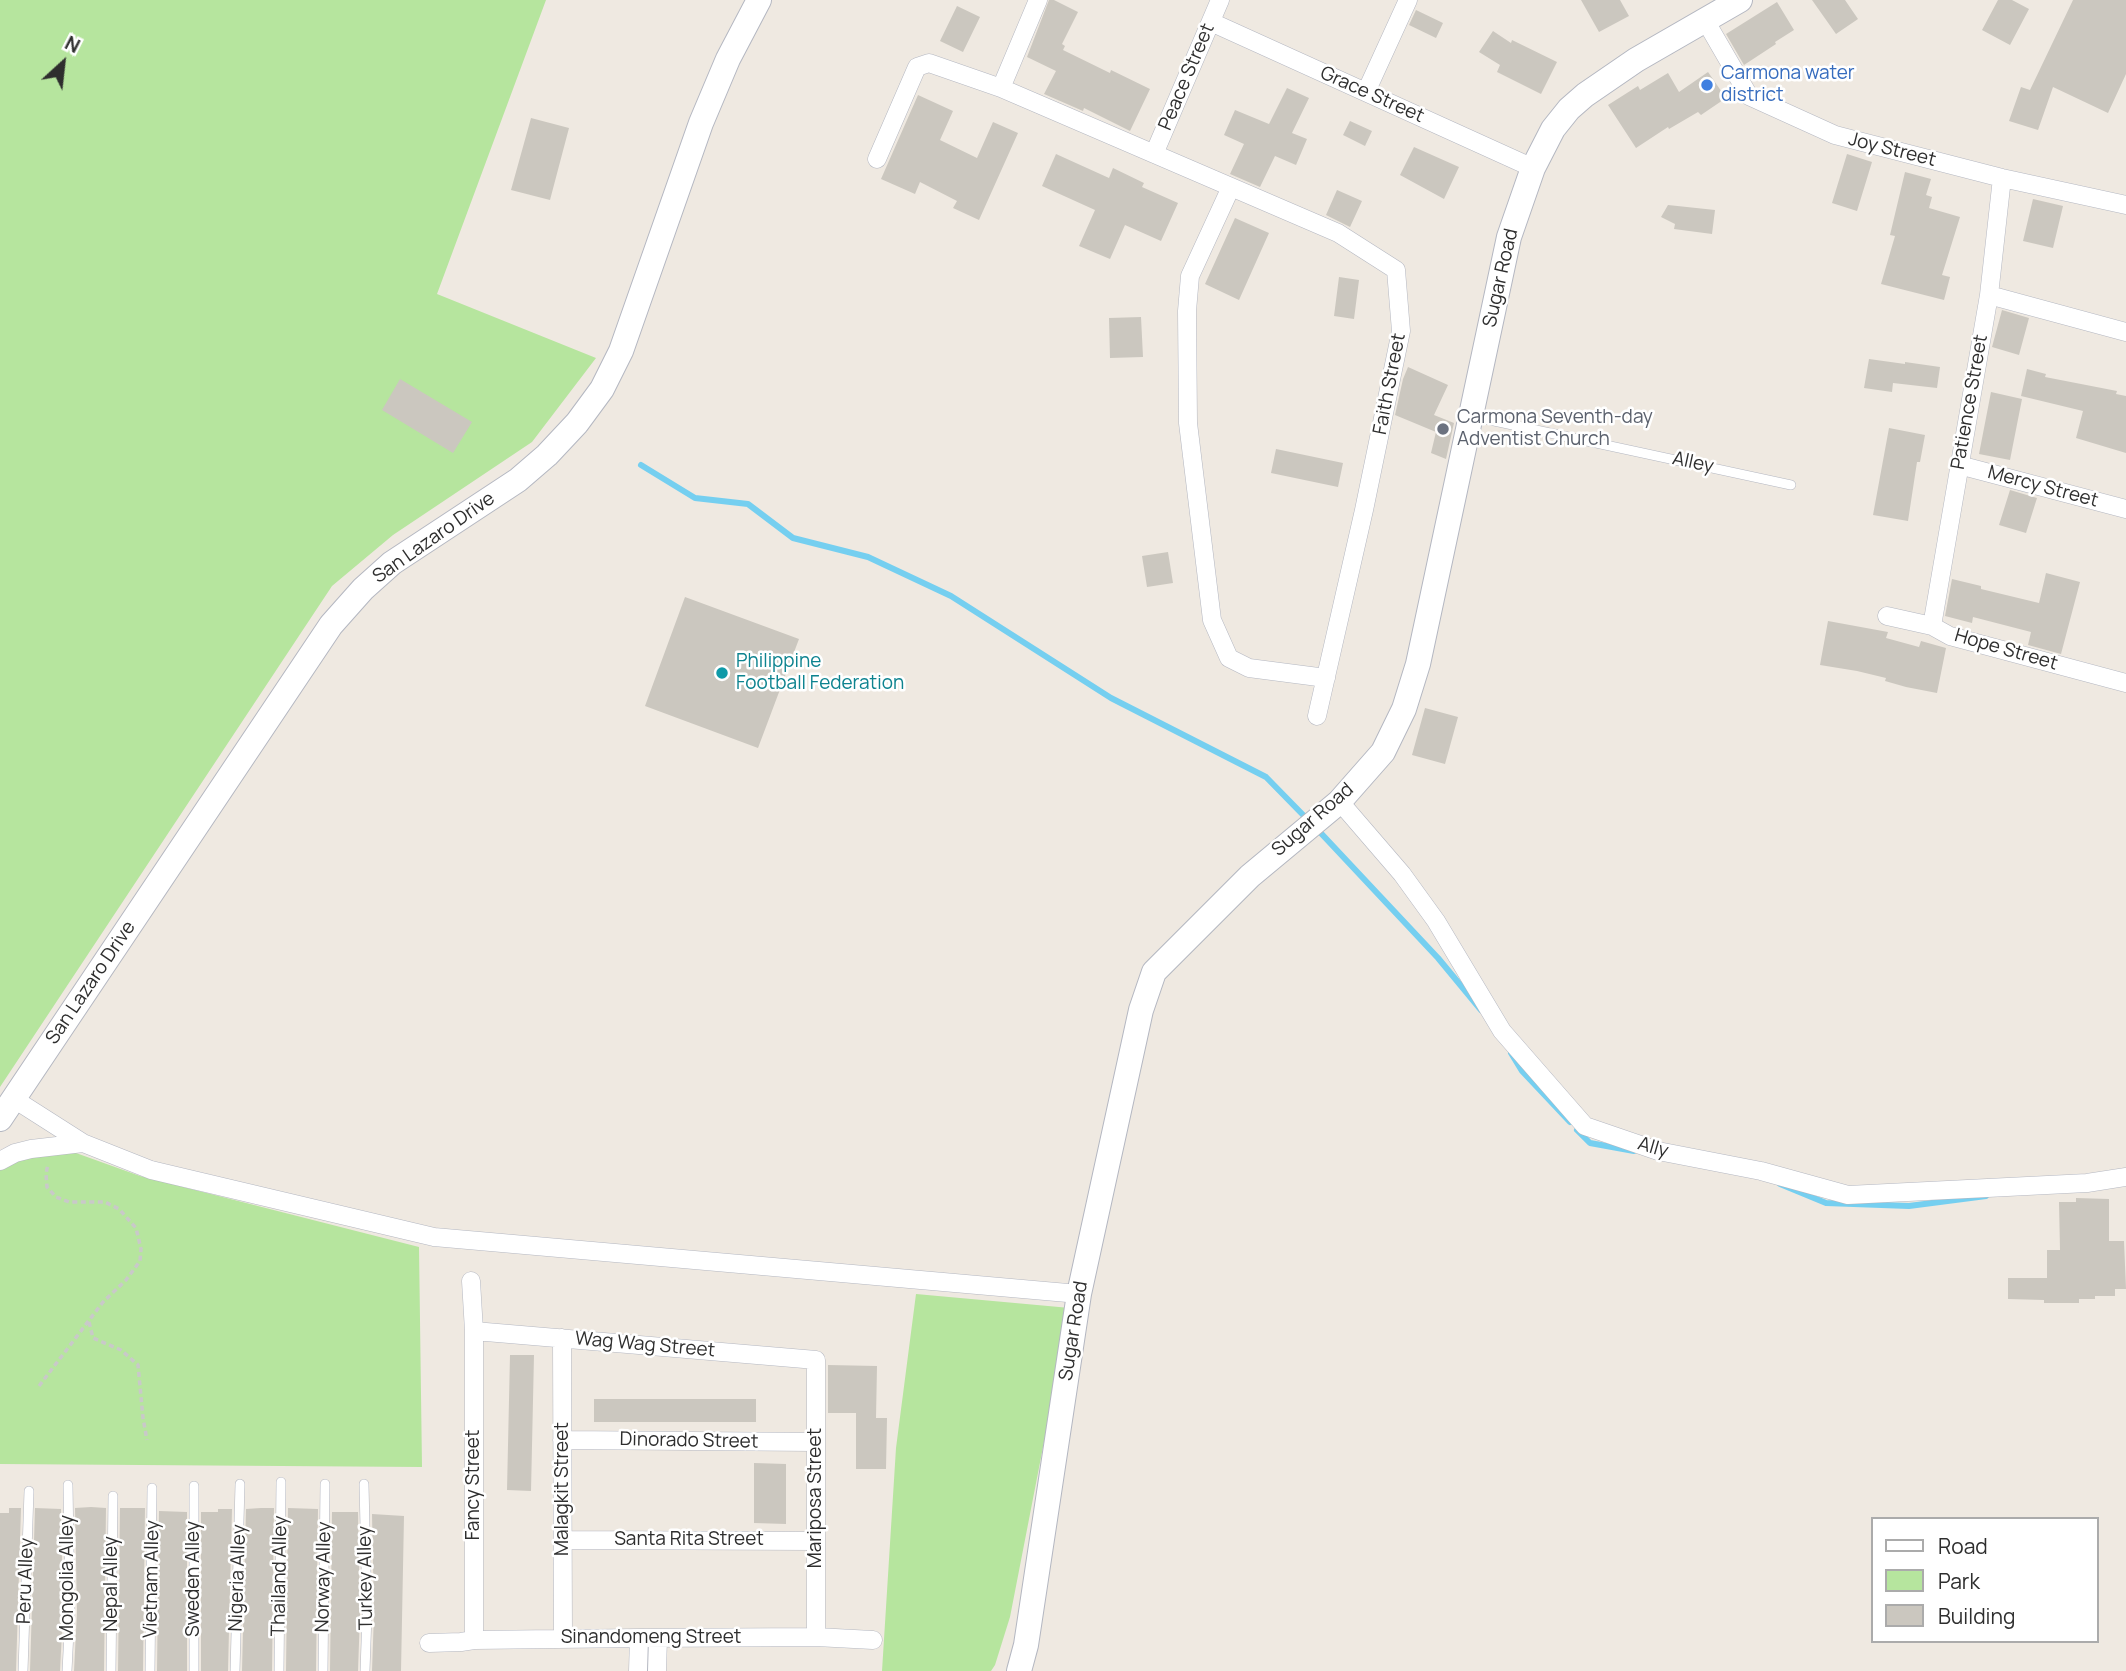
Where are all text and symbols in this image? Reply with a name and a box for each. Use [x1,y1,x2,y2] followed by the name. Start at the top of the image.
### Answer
[1154,20,1220,134] street label: Peace Street
[28,28,98,98] north arrow
[61,30,85,59] text: N
[1316,62,1428,128] street label: Grace Street
[1721,63,1855,107] place label: Carmona water district
[1699,77,1715,93] marker: Carmona water district
[1846,128,1938,172] street label: Joy Street
[1479,226,1523,330] street label: Sugar Road
[1369,331,1411,437] street label: Faith Street
[1947,333,1993,471] street label: Patience Street
[1457,407,1653,451] place label: Carmona Seventh-day Adventist Church
[1435,421,1451,437] marker: Carmona Seventh-day Adventist Church
[1670,447,1716,479] street label: Alley
[1985,461,2101,513] street label: Mercy Street
[369,487,499,589] street label: San Lazaro Drive
[1952,624,2060,676] street label: Hope Street
[736,651,904,695] place label: Philippine Football Federation
[714,665,730,681] marker: Philippine Football Federation
[1268,778,1358,862] street label: Sugar Road
[41,917,141,1049] street label: San Lazaro Drive
[1635,1133,1671,1163] street label: Ally
[1055,1280,1093,1382] street label: Sugar Road
[574,1328,716,1362] street label: Wag Wag Street
[552,1422,574,1556] street label: Malagkit Street
[619,1428,759,1454] street label: Dinorado Street
[805,1428,827,1568] street label: Mariposa Street
[463,1430,485,1540] street label: Fancy Street
[57,1515,79,1641] street label: Mongolia Alley
[268,1515,292,1637] street label: Thailand Alley
[1870,1517,2098,1643] legend
[140,1520,164,1638] street label: Vietnam Alley
[183,1521,205,1637] street label: Sweden Alley
[312,1521,336,1633] street label: Norway Alley
[225,1524,251,1632] street label: Nigeria Alley
[354,1526,378,1630] street label: Turkey Alley
[614,1529,764,1551] street label: Santa Rita Street
[1938,1532,1988,1560] text: Road
[101,1536,123,1632] street label: Nepal Alley
[13,1537,39,1625] street label: Peru Alley
[1938,1567,1980,1595] text: Park
[1938,1602,2015,1630] text: Building
[561,1627,741,1649] street label: Sinandomeng Street

